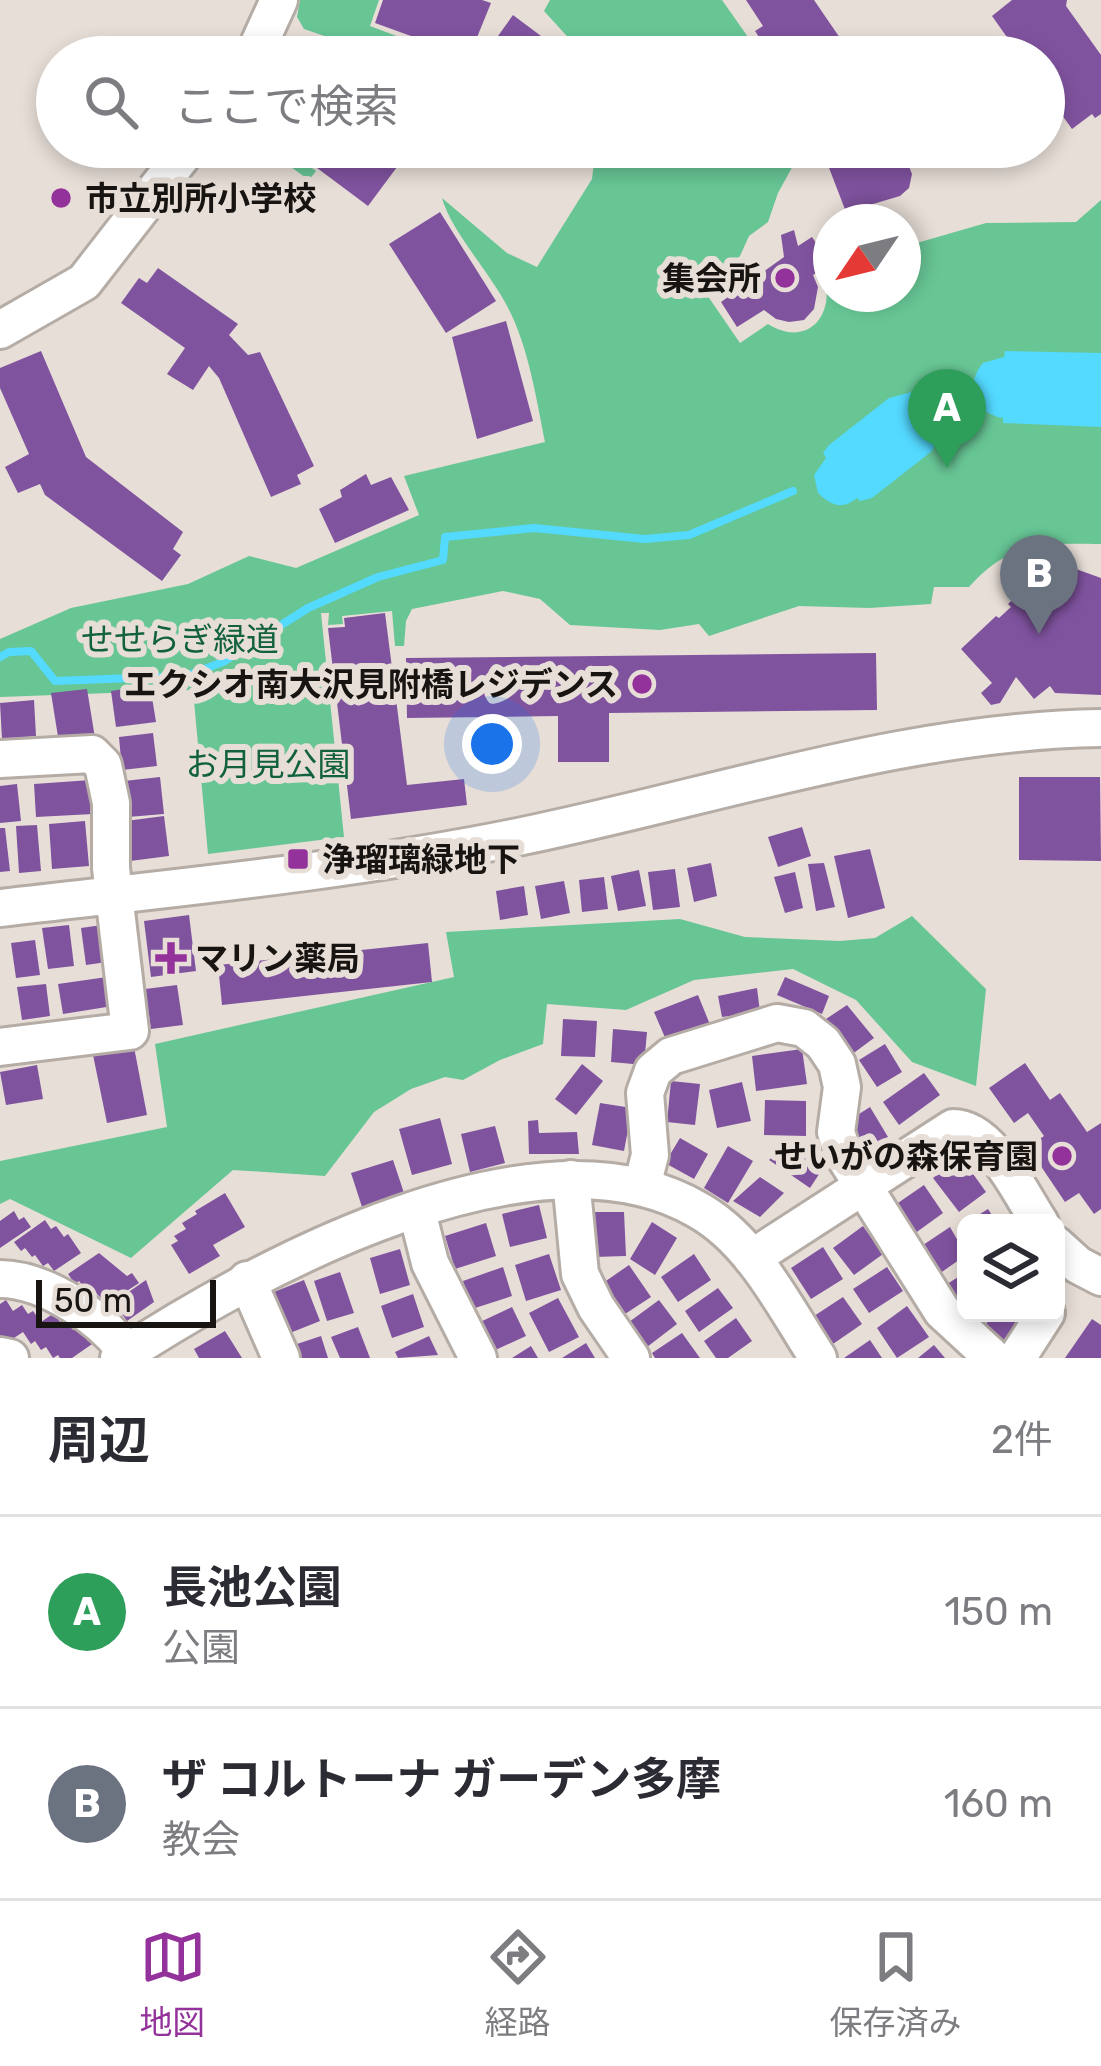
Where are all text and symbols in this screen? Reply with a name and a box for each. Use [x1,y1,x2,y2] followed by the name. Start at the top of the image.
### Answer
[36,36,1065,168] search box
[78,69,144,135] icon: search
[174,80,399,133] text: ここで検索
[85,179,316,218] place label: 市立別所小学校
[48,185,74,211] marker: 市立別所小学校
[813,204,921,312] north arrow
[662,259,761,298] place label: 集会所
[772,265,798,291] marker: 集会所
[908,369,986,468] pin: A
[1000,535,1078,634] pin: B
[81,620,279,659] park label: せせらぎ緑道
[124,665,618,704] place label: エクシオ南大沢見附橋レジデンス
[629,671,655,697] marker: エクシオ南大沢見附橋レジデンス
[462,714,522,774] your location
[186,745,351,784] park label: お月見公園
[322,840,520,879] place label: 浄瑠璃緑地下
[285,846,311,872] marker: 浄瑠璃緑地下
[195,939,360,978] place label: マリン薬局
[158,945,184,971] marker: マリン薬局
[774,1137,1038,1176] place label: せいがの森保育園
[1049,1143,1075,1169] marker: せいがの森保育園
[957,1214,1065,1322] map controls
[957,1214,1065,1322] button: layers
[36,1274,216,1327] scale bar
[54,1281,132,1320] text: 50 m
[48,1410,150,1471] text: 周辺
[991,1417,1053,1463] text: 2件
[162,1561,342,1614] text: 長池公園
[73,1589,101,1635] text: A
[944,1589,1053,1635] text: 150 m
[162,1625,240,1671] text: 公園
[162,1753,721,1806] text: ザ コルトーナ ガーデン多摩
[73,1781,101,1827] text: B
[944,1781,1053,1827] text: 160 m
[162,1817,240,1863] text: 教会
[140,1924,206,2044] tab: 地図
[485,1924,551,2044] tab: 経路
[830,1924,962,2044] tab: 保存済み

